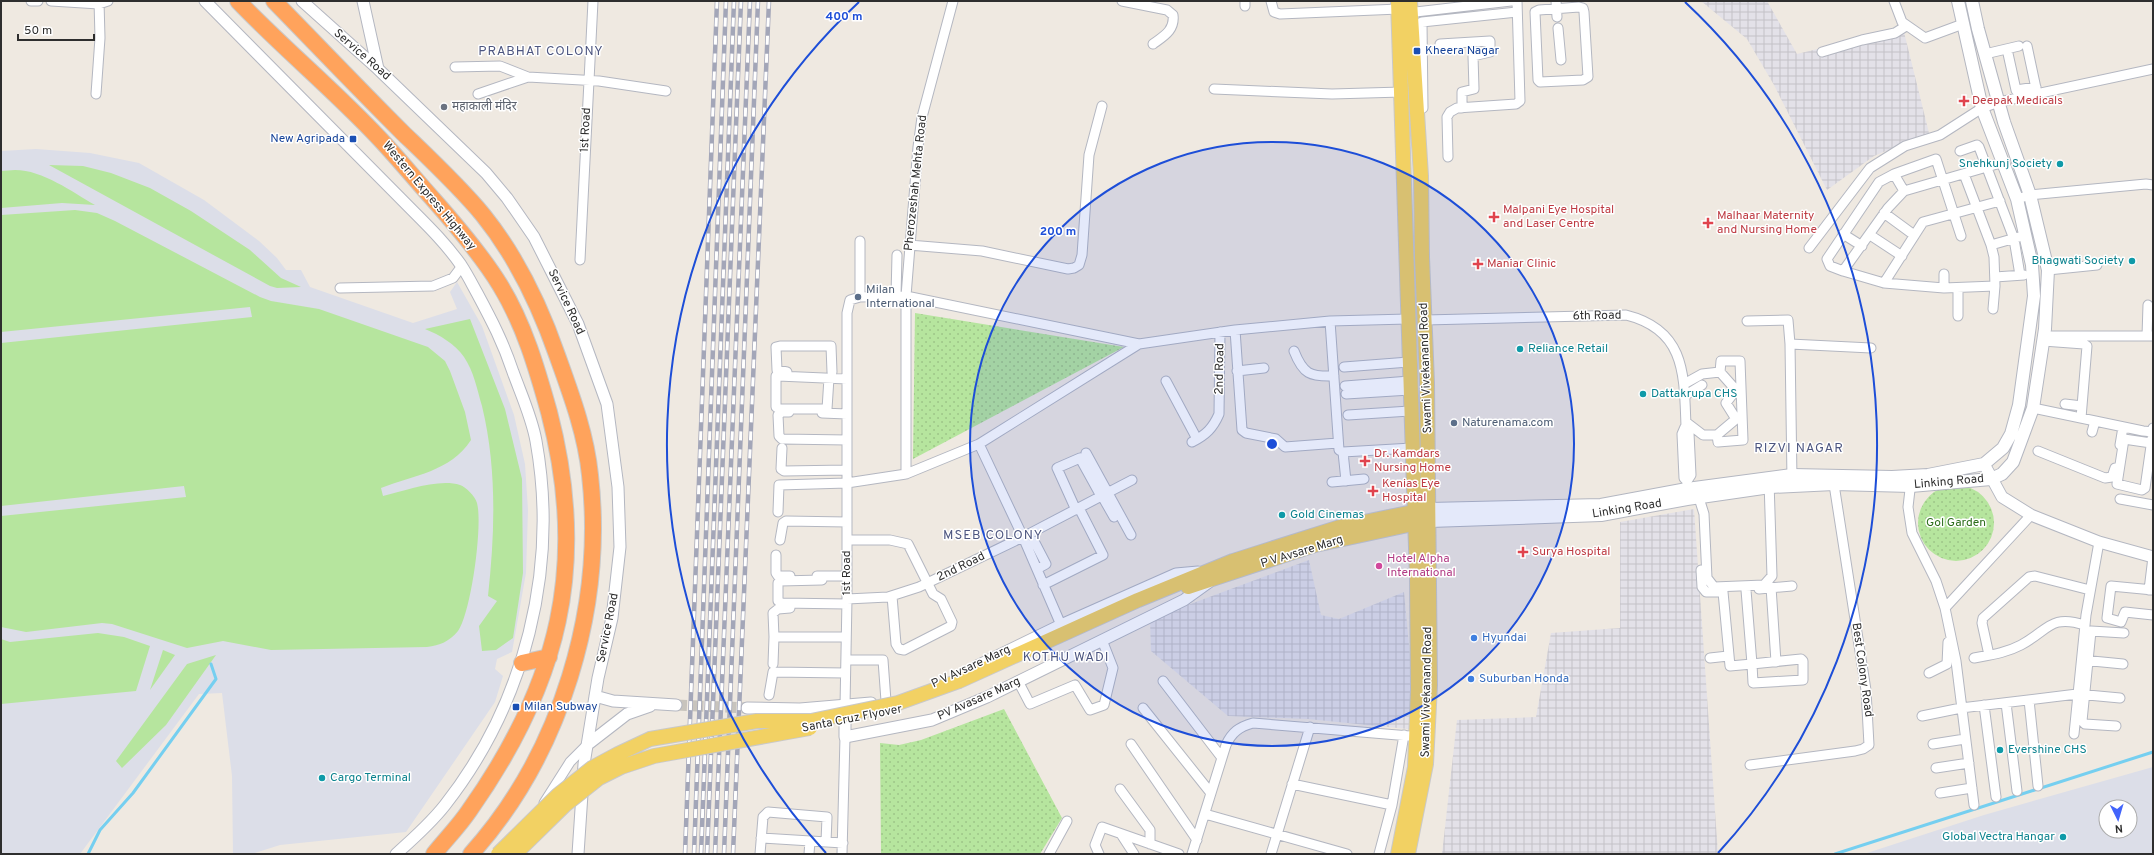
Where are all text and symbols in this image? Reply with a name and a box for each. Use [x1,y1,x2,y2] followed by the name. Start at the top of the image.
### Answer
[825,9,863,25] text: 400 m
[18,16,94,42] scale bar
[24,23,52,39] text: 50 m
[330,26,394,84] street label: Service Road
[1425,43,1500,59] place label: Kheera Nagar
[478,44,604,60] district label: PRABHAT COLONY
[1412,46,1422,56] marker: Kheera Nagar
[1972,93,2063,109] place label: Deepak Medicals
[1959,96,1969,106] marker: Deepak Medicals
[452,98,518,115] place label: महाकाली मंदिर
[439,102,449,112] marker: महाकाली मंदिर
[577,107,595,153] street label: 1st Road
[901,114,931,252] street label: Pherozeshah Mehta Road
[270,131,345,147] place label: New Agripada
[348,134,358,144] marker: New Agripada
[379,138,479,254] street label: Western Express Highway
[1959,156,2052,172] place label: Snehkunj Society
[2055,159,2065,169] marker: Snehkunj Society
[1503,202,1614,232] place label: Malpani Eye Hospital and Laser Centre
[1717,208,1817,238] place label: Malhaar Maternity and Nursing Home
[1488,211,1500,223] marker: Malpani Eye Hospital and Laser Centre
[1702,217,1714,229] marker: Malhaar Maternity and Nursing Home
[1040,224,1076,240] text: 200 m
[2031,253,2124,269] place label: Bhagwati Society
[1487,256,1556,272] place label: Maniar Clinic
[2127,256,2137,266] marker: Bhagwati Society
[1472,258,1484,270] marker: Maniar Clinic
[544,267,588,337] street label: Service Road
[866,282,935,312] place label: Milan International
[853,292,863,302] marker: Milan International
[1416,302,1436,434] street label: Swami Vivekanand Road
[1572,308,1622,324] street label: 6th Road
[1528,341,1608,357] place label: Reliance Retail
[1212,343,1228,395] street label: 2nd Road
[1515,344,1525,354] marker: Reliance Retail
[1651,386,1737,402] place label: Dattakrupa CHS
[1638,389,1648,399] marker: Dattakrupa CHS
[1462,415,1553,431] place label: Naturenama.com
[1449,418,1459,428] marker: Naturenama.com
[1265,437,1279,451] centre of rings
[1754,441,1844,457] district label: RIZVI NAGAR
[1374,446,1451,476] place label: Dr. Kamdars Nursing Home
[1359,455,1371,467] marker: Dr. Kamdars Nursing Home
[1913,471,1985,493] street label: Linking Road
[1382,476,1440,506] place label: Kenias Eye Hospital
[1367,485,1379,497] marker: Kenias Eye Hospital
[1591,496,1663,522] street label: Linking Road
[1290,507,1364,523] place label: Gold Cinemas
[1277,510,1287,520] marker: Gold Cinemas
[1926,515,1986,531] park label: Gol Garden
[943,528,1043,544] district label: MSEB COLONY
[1259,532,1345,572] street label: P V Avsare Marg
[1532,544,1610,560] place label: Surya Hospital
[1517,546,1529,558] marker: Surya Hospital
[934,548,988,586] street label: 2nd Road
[839,551,855,595] street label: 1st Road
[1387,551,1456,581] place label: Hotel Alpha International
[1374,561,1384,571] marker: Hotel Alpha International
[593,592,623,664] street label: Service Road
[1847,622,1877,718] street label: Best Colony Road
[1418,626,1436,758] street label: Swami Vivekanand Road
[1482,630,1527,646] place label: Hyundai
[1469,633,1479,643] marker: Hyundai
[929,642,1013,692] street label: P V Avsare Marg
[1023,650,1109,666] district label: KOTHU WADI
[1479,671,1569,687] place label: Suburban Honda
[935,674,1023,724] street label: PV Avasare Marg
[1466,674,1476,684] marker: Suburban Honda
[524,699,598,715] place label: Milan Subway
[800,701,904,737] street label: Santa Cruz Flyover
[511,702,521,712] marker: Milan Subway
[2008,742,2087,758] place label: Evershine CHS
[1995,745,2005,755] marker: Evershine CHS
[330,770,411,786] place label: Cargo Terminal
[317,773,327,783] marker: Cargo Terminal
[2098,799,2138,839] north arrow
[2114,821,2123,835] text: N
[1942,829,2055,845] place label: Global Vectra Hangar
[2058,832,2068,842] marker: Global Vectra Hangar

